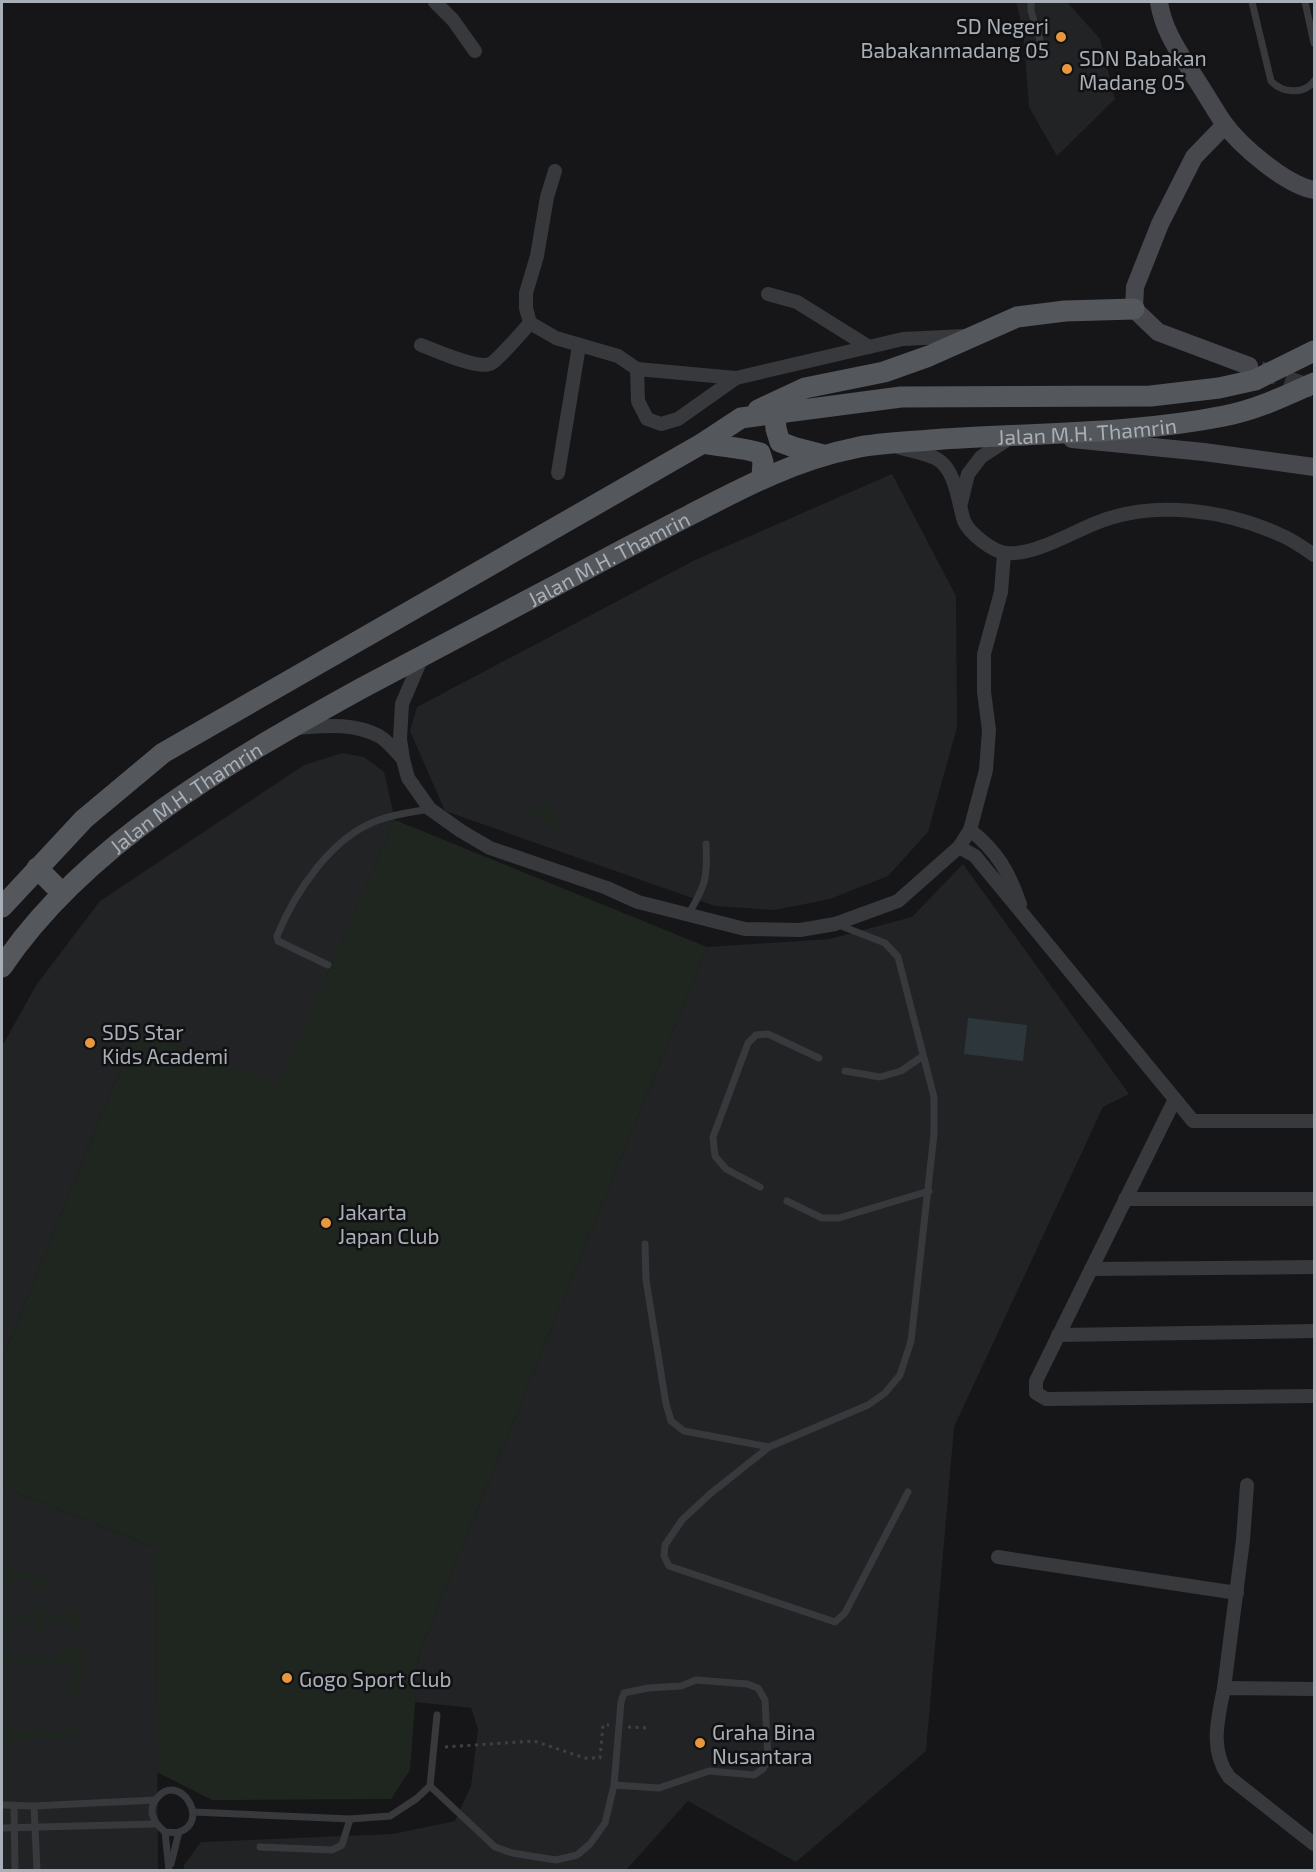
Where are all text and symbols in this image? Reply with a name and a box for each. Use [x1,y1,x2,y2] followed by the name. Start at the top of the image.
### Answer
[861,13,1049,62] place label: SD Negeri Babakanmadang 05
[1054,30,1068,44] marker: SD Negeri Babakanmadang 05
[1079,45,1207,94] place label: SDN Babakan Madang 05
[1060,62,1074,76] marker: SDN Babakan Madang 05
[997,411,1178,449] street label: Jalan M.H. Thamrin
[523,505,693,611] street label: Jalan M.H. Thamrin
[104,736,266,858] street label: Jalan M.H. Thamrin
[102,1019,228,1068] place label: SDS Star Kids Academi
[83,1036,97,1050] marker: SDS Star Kids Academi
[338,1199,439,1248] place label: Jakarta Japan Club
[319,1216,333,1230] marker: Jakarta Japan Club
[299,1666,452,1691] place label: Gogo Sport Club
[280,1671,294,1685] marker: Gogo Sport Club
[712,1719,816,1768] place label: Graha Bina Nusantara
[693,1736,707,1750] marker: Graha Bina Nusantara

